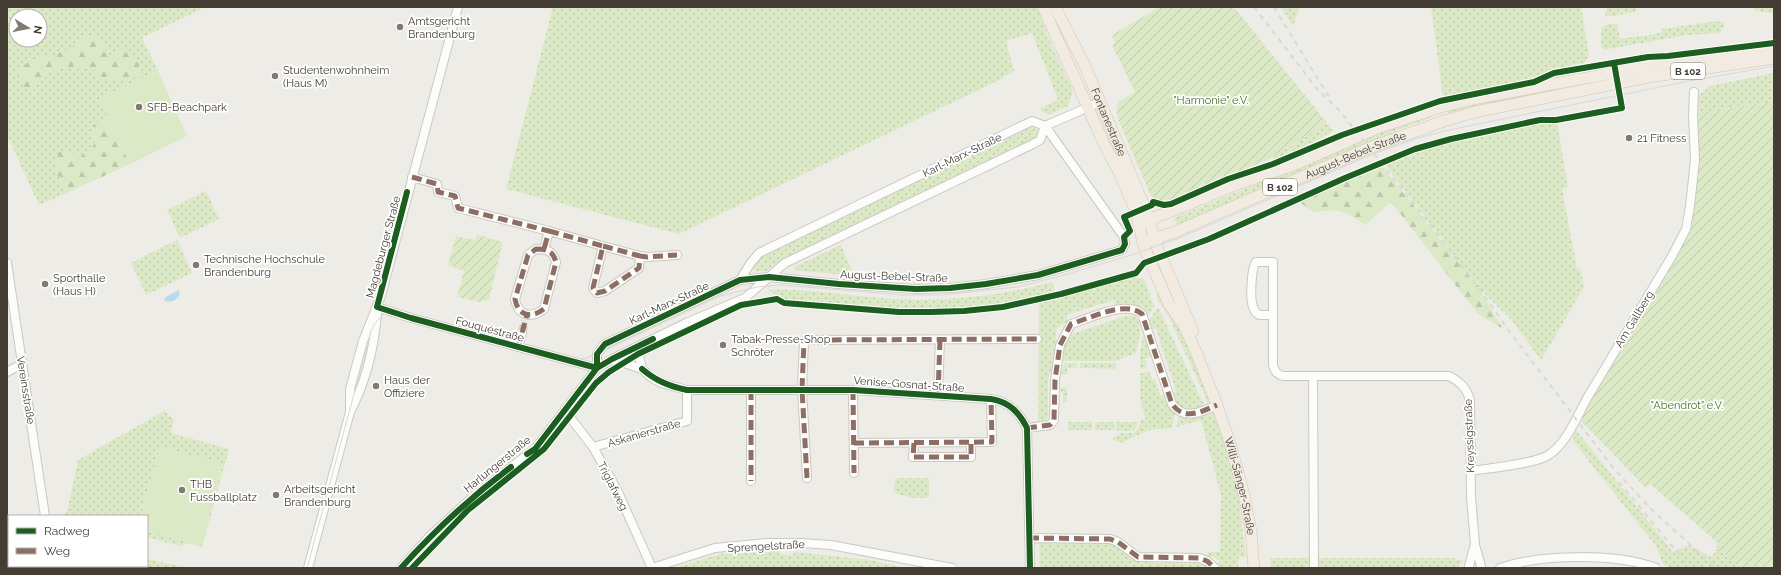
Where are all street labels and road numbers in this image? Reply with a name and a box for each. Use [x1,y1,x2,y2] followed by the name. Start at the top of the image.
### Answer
[1671,63,1705,79] road number: B 102
[1088,86,1129,159] street label: Fontanestraße
[1303,129,1408,182] street label: August-Bebel-Straße
[921,130,1004,180] street label: Karl-Marx-Straße
[1263,179,1297,195] road number: B 102
[364,194,403,300] street label: Magdeburger Straße
[840,268,949,285] street label: August-Bebel-Straße
[627,279,712,328] street label: Karl-Marx-Straße
[1612,288,1656,350] street label: Am Gallberg
[454,314,526,345] street label: Fouquéstraße
[14,355,37,426] street label: Vereinsstraße
[853,374,966,395] street label: Venise-Gosnat-Straße
[1462,398,1477,473] street label: Kreyssigstraße
[606,417,682,450] street label: Askanierstraße
[461,433,534,495] street label: Harlungerstraße
[1221,436,1257,536] street label: Willi-Sänger-Straße
[595,460,630,513] street label: Triglafweg
[727,538,806,555] street label: Sprengelstraße

